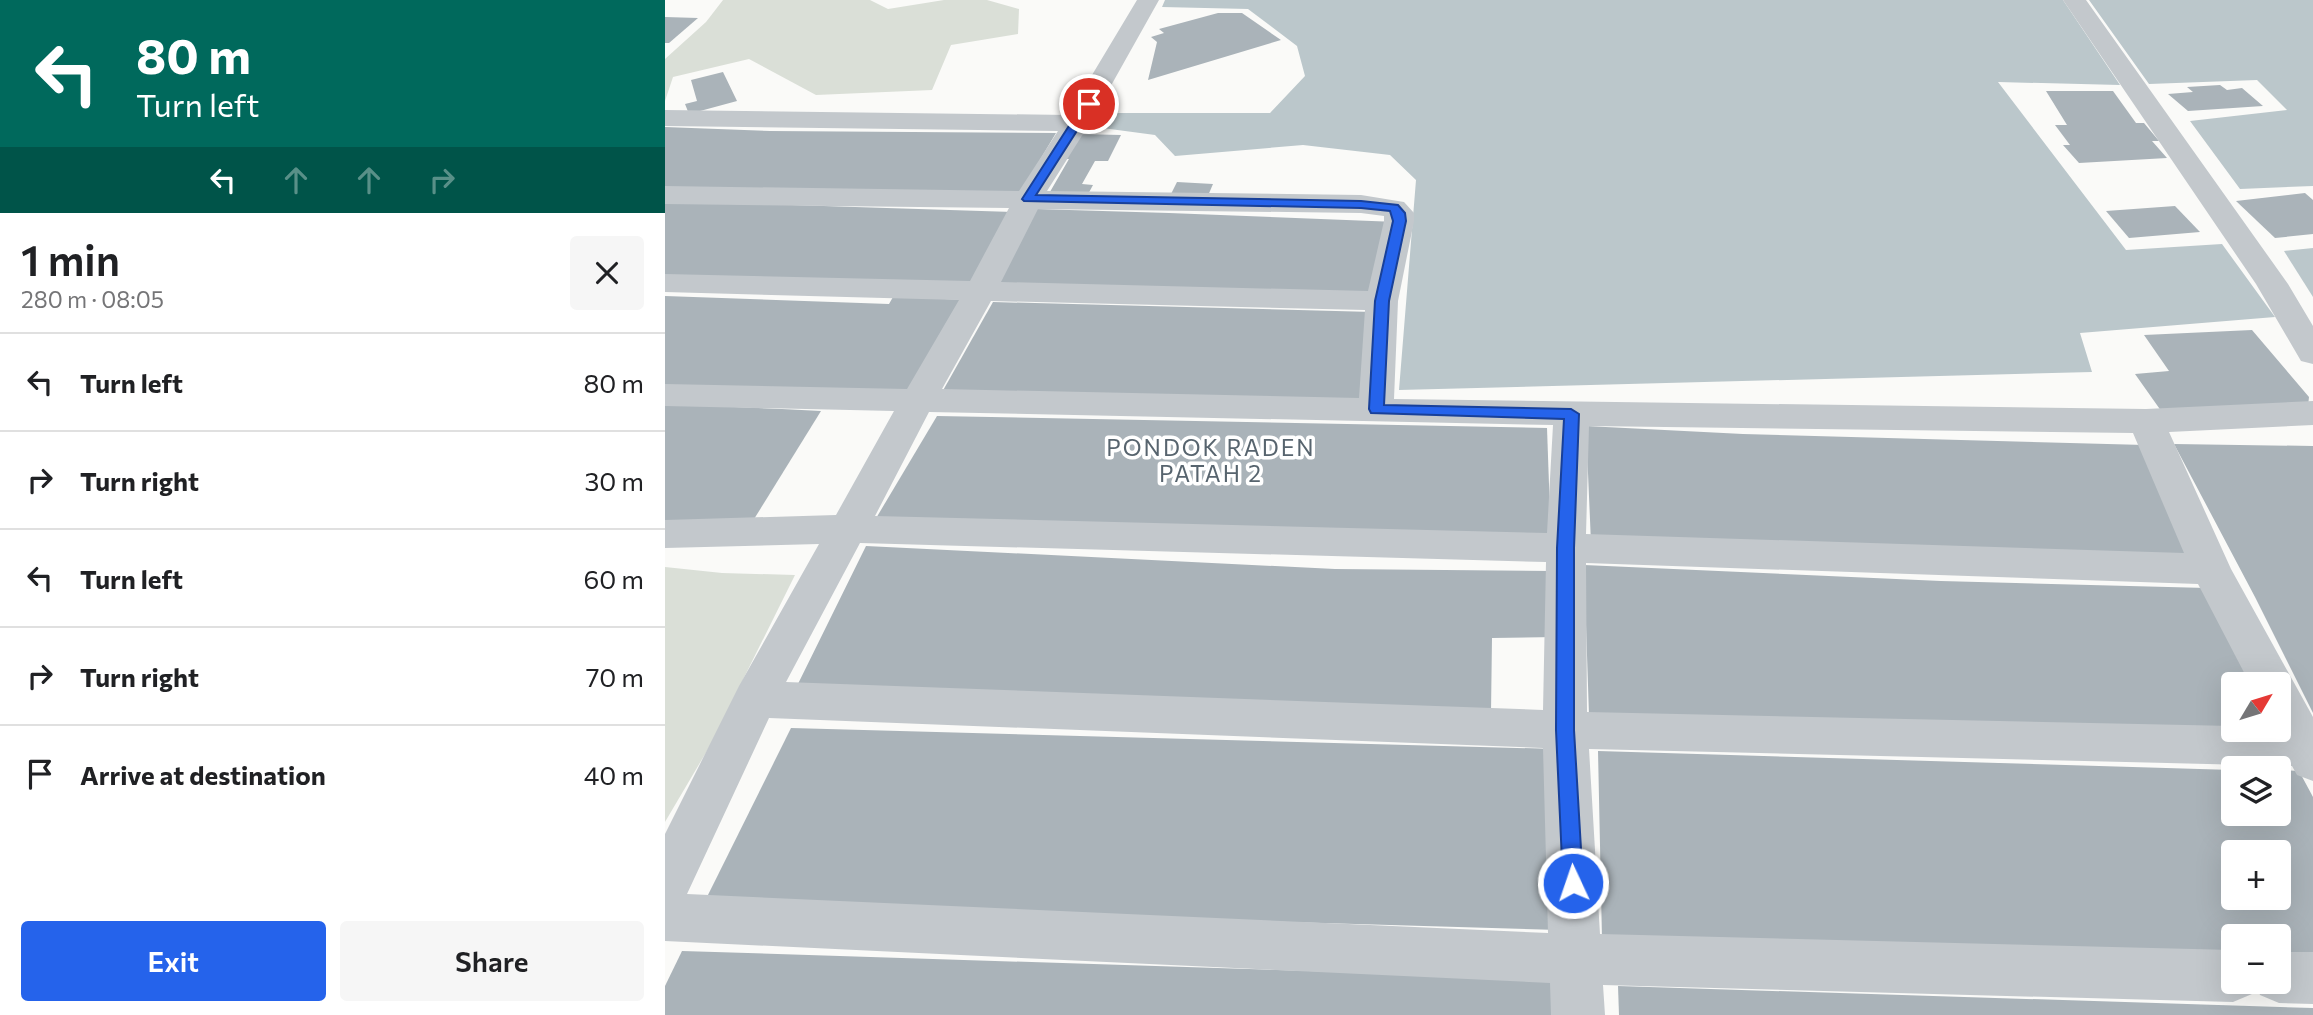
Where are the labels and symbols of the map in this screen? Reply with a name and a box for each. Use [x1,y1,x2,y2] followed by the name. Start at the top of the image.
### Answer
[1059,74,1119,134] pin
[1106,433,1316,487] district label: PONDOK RADEN PATAH 2
[2221,672,2291,742] north arrow
[1536,846,1610,920] position arrow

